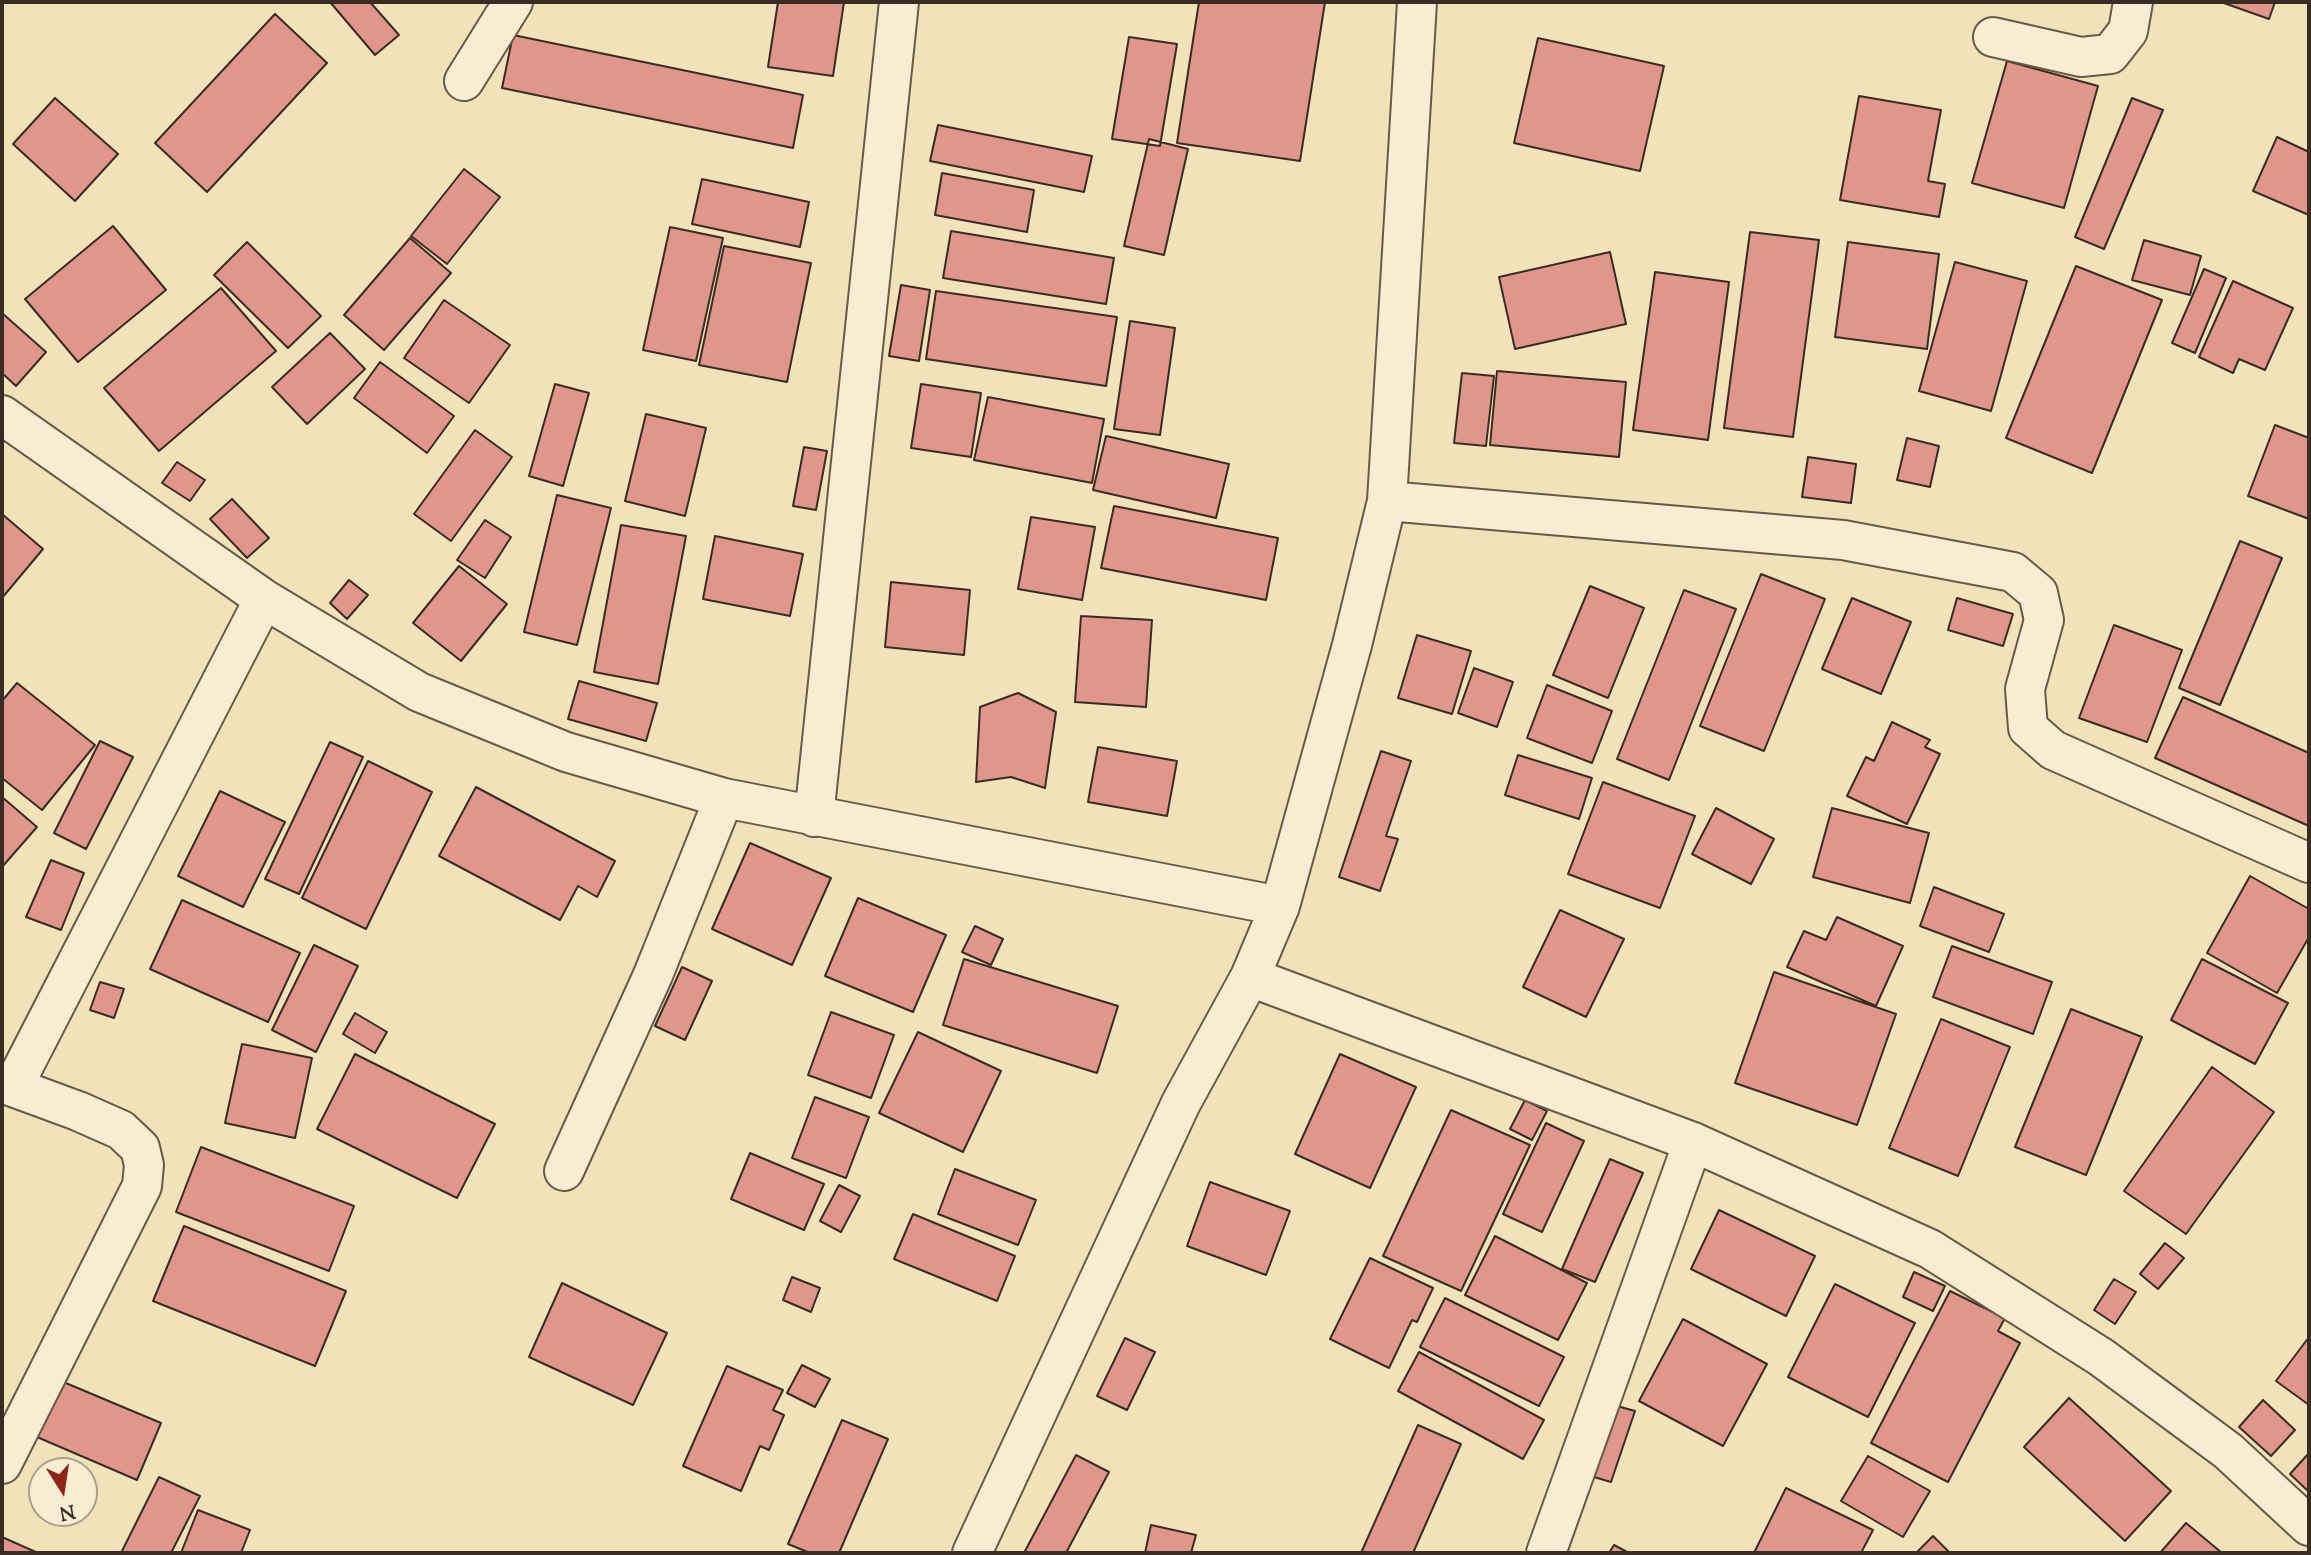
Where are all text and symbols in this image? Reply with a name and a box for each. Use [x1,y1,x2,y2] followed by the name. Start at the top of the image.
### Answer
[28,1457,98,1527] north arrow
[57,1496,77,1526] text: N

